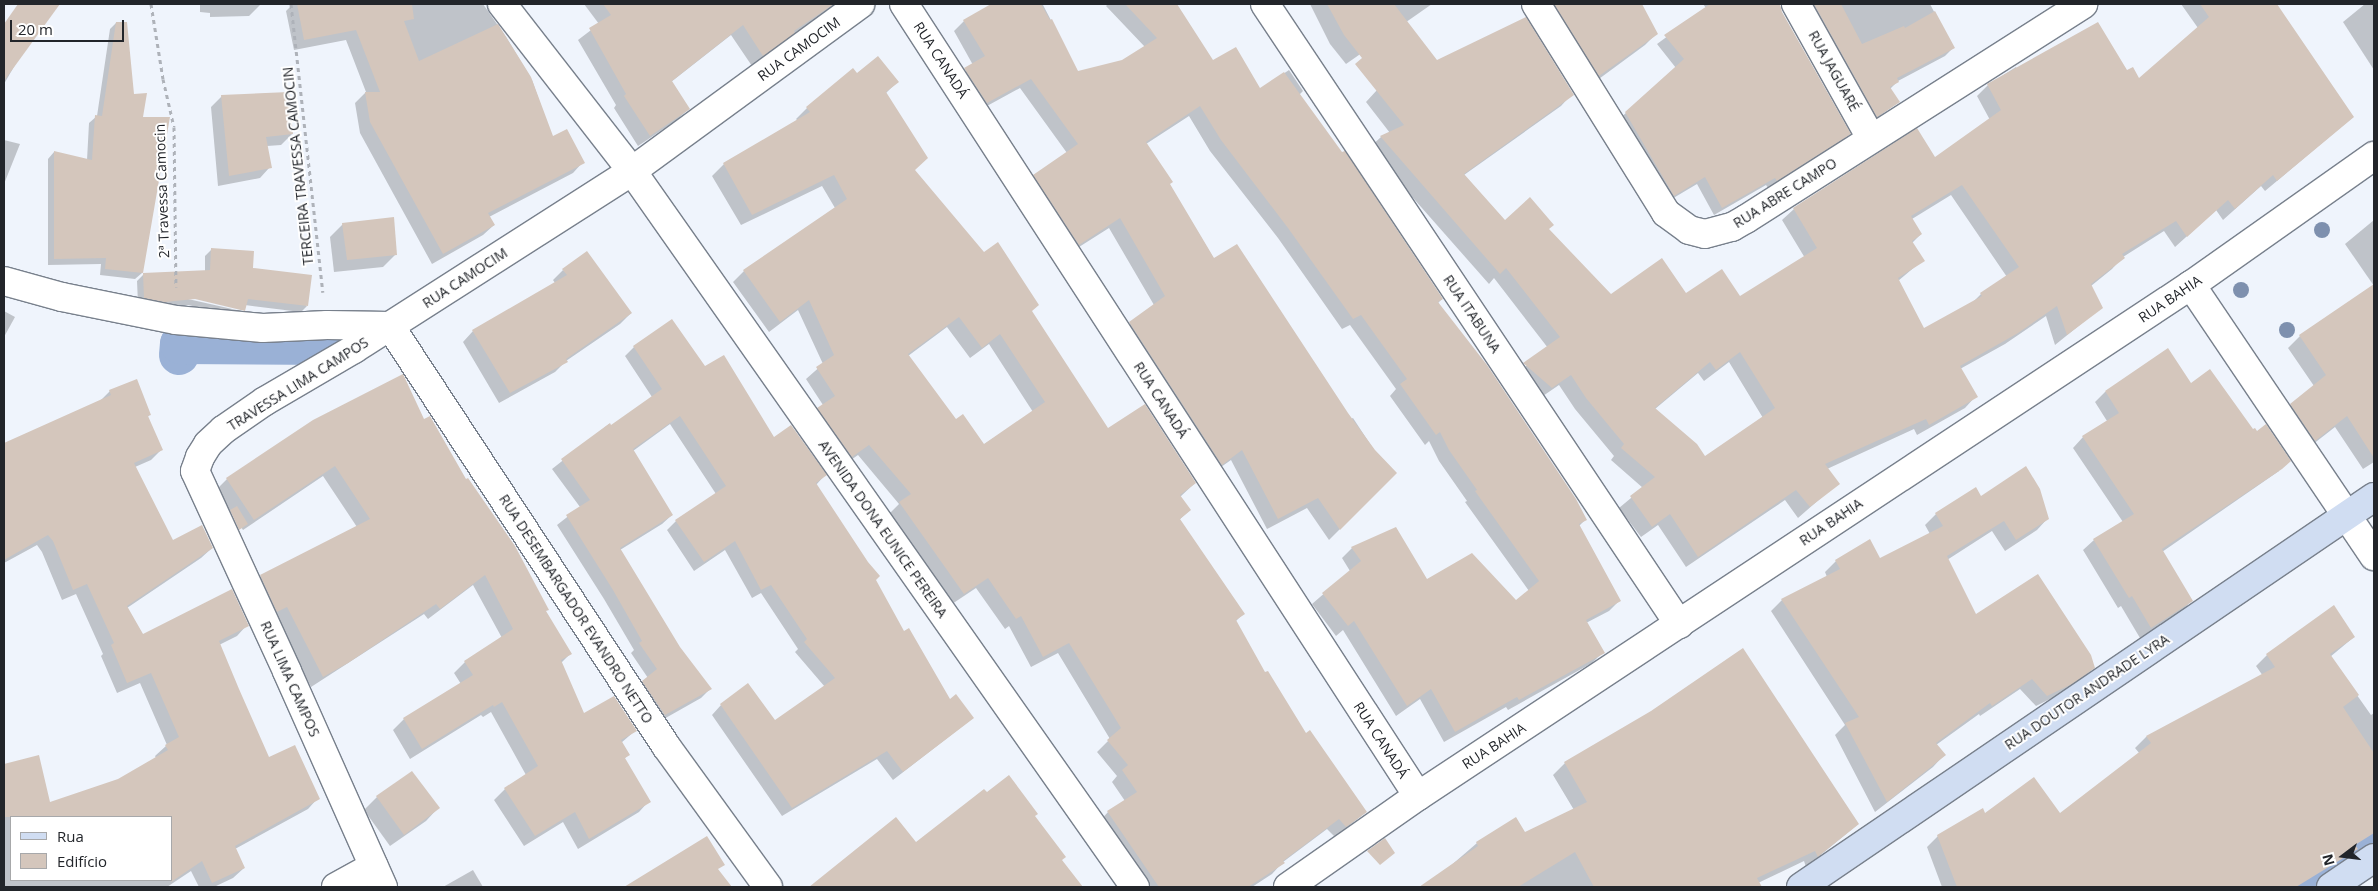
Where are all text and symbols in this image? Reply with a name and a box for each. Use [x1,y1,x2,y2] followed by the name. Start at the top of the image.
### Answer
[12,10,126,42] scale bar
[754,13,844,85] street label: RUA CAMOCIM
[18,19,53,39] text: 20 m
[910,19,972,101] street label: RUA CANADÁ
[1805,28,1863,114] street label: RUA JAGUARÉ
[279,66,317,266] street label: TERCEIRA TRAVESSA CAMOCIN
[151,124,173,258] street label: 2ª Travessa Camocin
[1730,154,1840,232] street label: RUA ABRE CAMPO
[419,244,511,312] street label: RUA CAMOCIM
[1440,272,1504,356] street label: RUA ITABUNA
[2135,272,2205,326] street label: RUA BAHIA
[225,334,371,434] street label: TRAVESSA LIMA CAMPOS
[1130,359,1192,441] street label: RUA CANADÁ
[815,437,951,621] street label: AVENIDA DONA EUNICE PEREIRA
[496,491,656,727] street label: RUA DESEMBARGADOR EVANDRO NETTO
[1796,495,1866,549] street label: RUA BAHIA
[257,619,323,739] street label: RUA LIMA CAMPOS
[2002,631,2172,753] street label: RUA DOUTOR ANDRADE LYRA
[1350,699,1412,781] street label: RUA CANADÁ
[1459,719,1529,773] street label: RUA BAHIA
[10,816,172,881] legend
[57,826,84,846] text: Rua
[2318,831,2368,881] north arrow
[57,851,107,871] text: Edifício
[2317,852,2339,868] text: N

